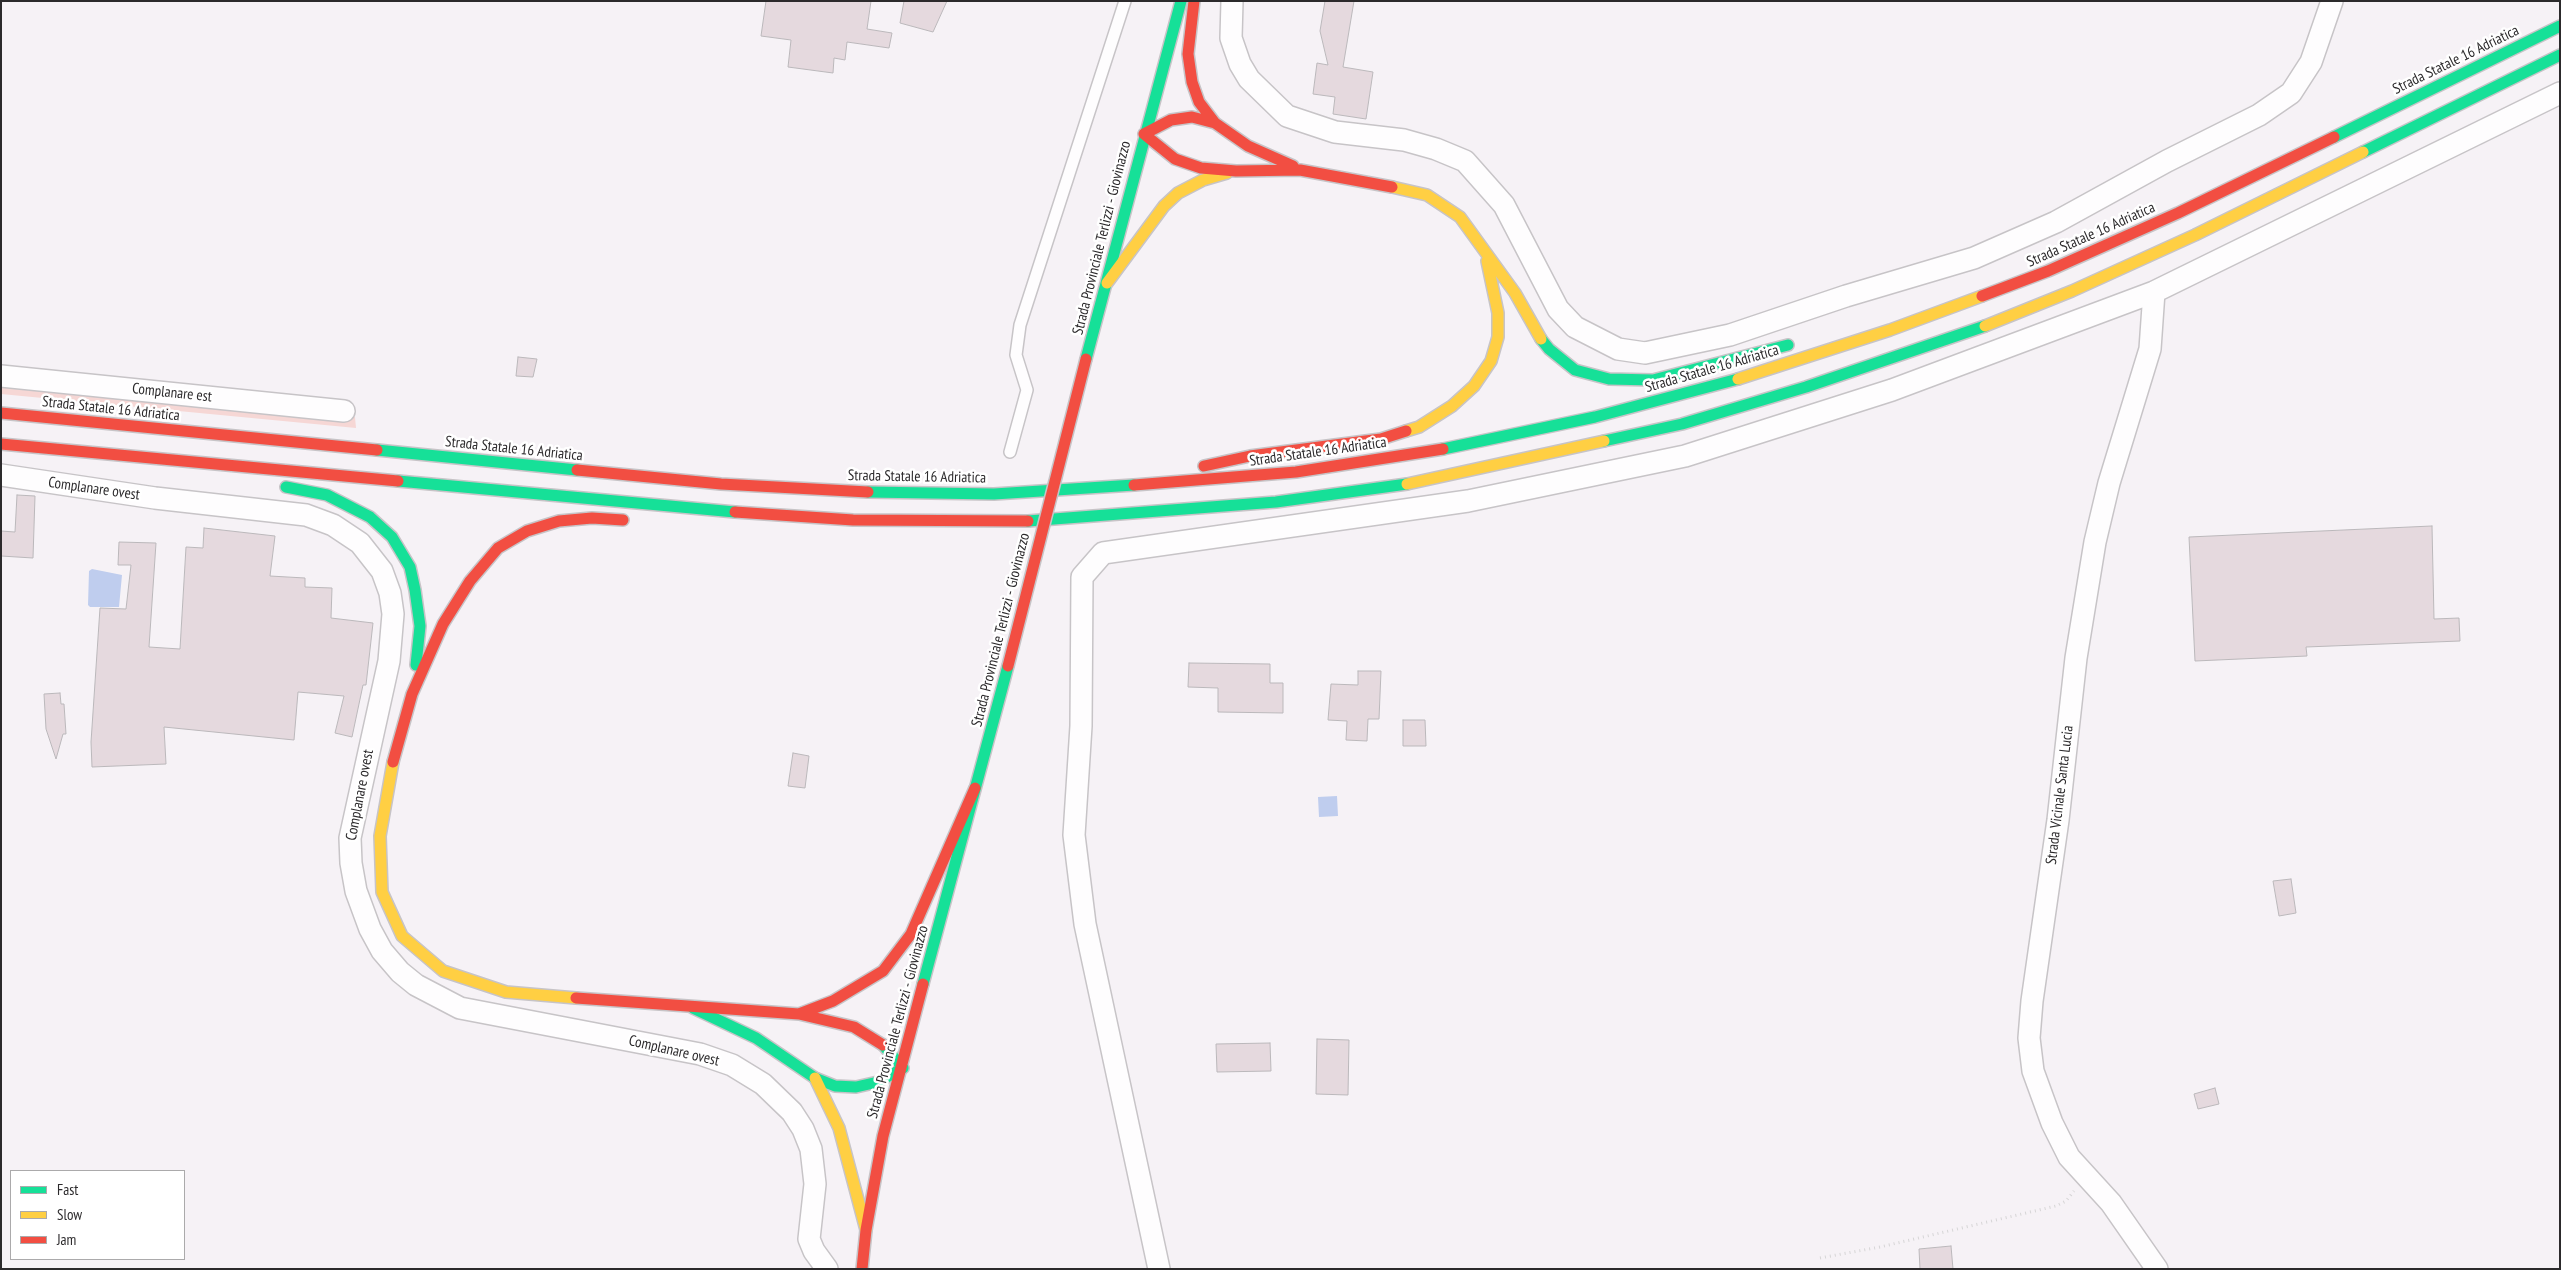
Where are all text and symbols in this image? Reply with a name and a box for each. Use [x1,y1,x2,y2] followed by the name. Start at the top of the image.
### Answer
[2390,22,2522,98] street label: Strada Statale 16 Adriatica
[1069,139,1135,337] street label: Strada Provinciale Terlizzi - Giovinazzo
[2024,199,2158,271] street label: Strada Statale 16 Adriatica
[1643,341,1781,397] street label: Strada Statale 16 Adriatica
[131,380,213,406] street label: Complanare est
[41,393,181,425] street label: Strada Statale 16 Adriatica
[444,433,584,465] street label: Strada Statale 16 Adriatica
[1248,433,1388,471] street label: Strada Statale 16 Adriatica
[848,467,986,487] street label: Strada Statale 16 Adriatica
[47,474,141,504] street label: Complanare ovest
[968,531,1034,729] street label: Strada Provinciale Terlizzi - Giovinazzo
[2043,724,2077,866] street label: Strada Vicinale Santa Lucia
[342,748,378,842] street label: Complanare ovest
[864,924,932,1120] street label: Strada Provinciale Terlizzi - Giovinazzo
[627,1032,721,1070] street label: Complanare ovest
[10,1170,185,1260] legend
[57,1180,78,1199] text: Fast
[57,1205,82,1224] text: Slow
[57,1230,76,1249] text: Jam

